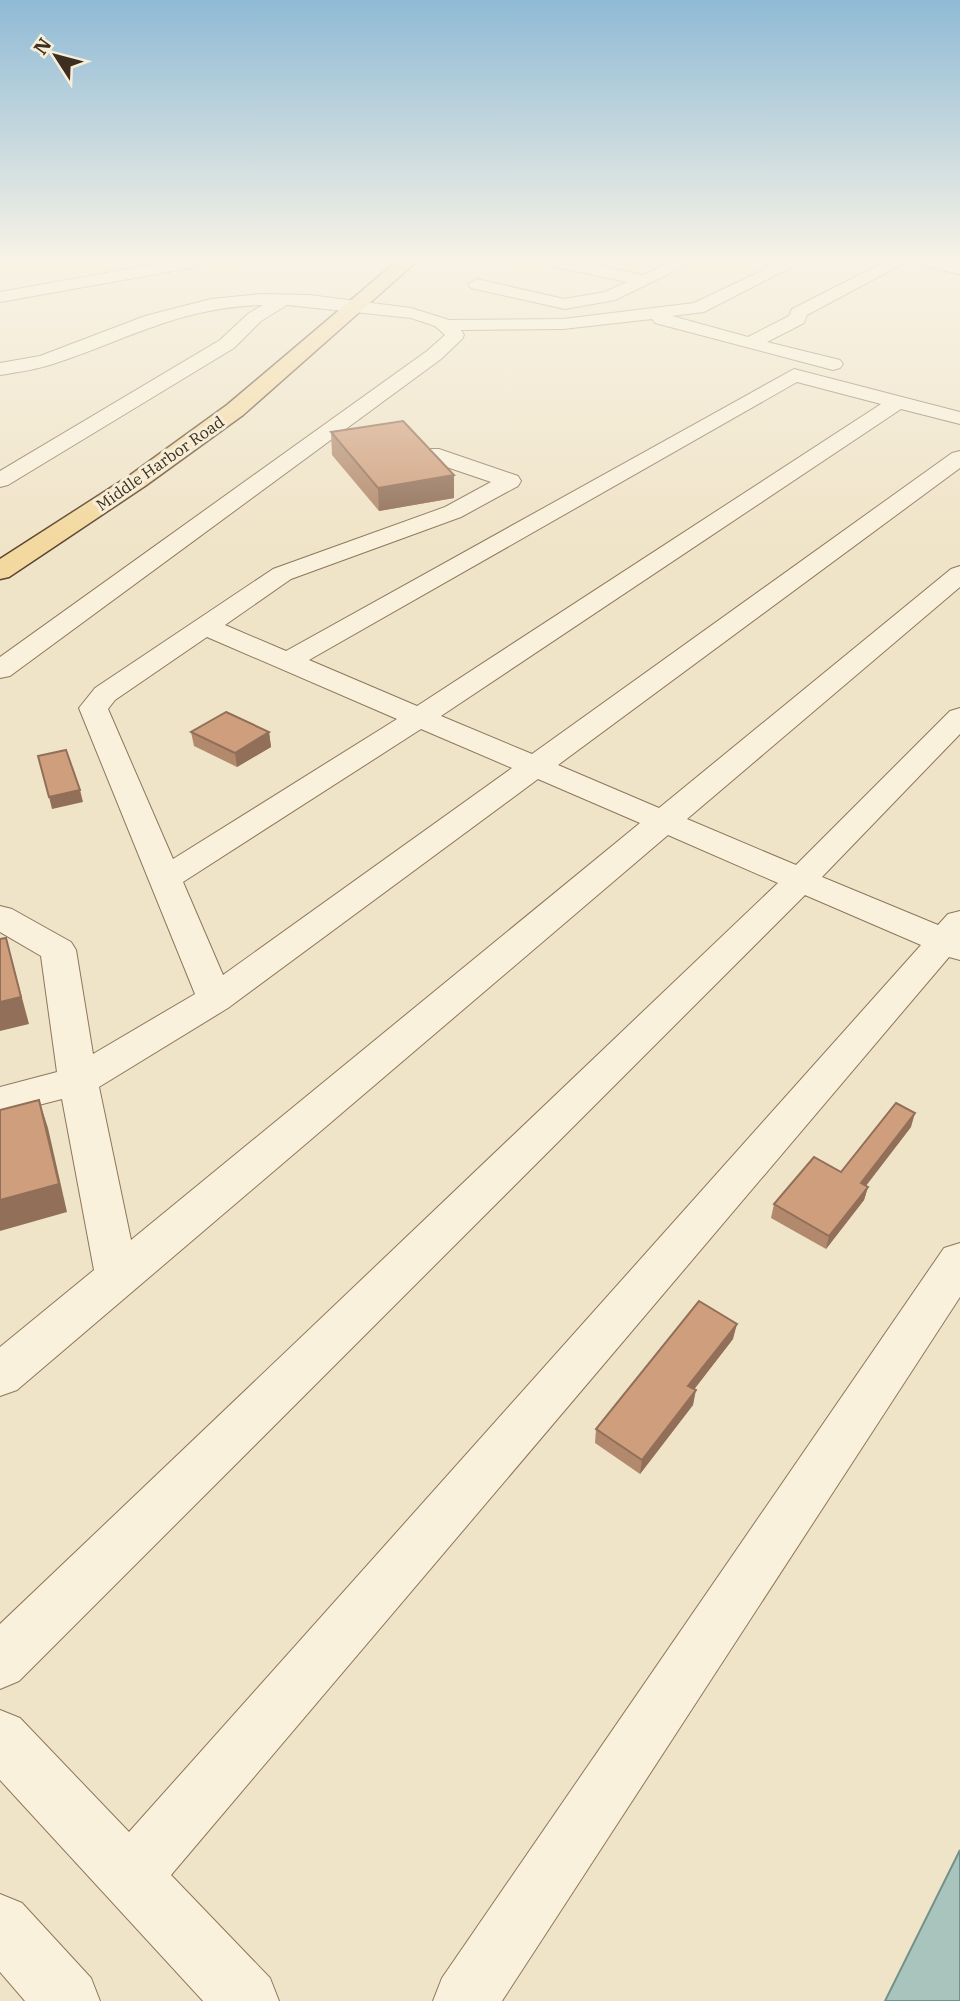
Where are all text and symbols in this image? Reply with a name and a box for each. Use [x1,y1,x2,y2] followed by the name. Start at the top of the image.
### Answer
[21,21,91,91] north arrow
[28,33,56,59] text: N
[92,411,228,515] street label: Middle Harbor Road

